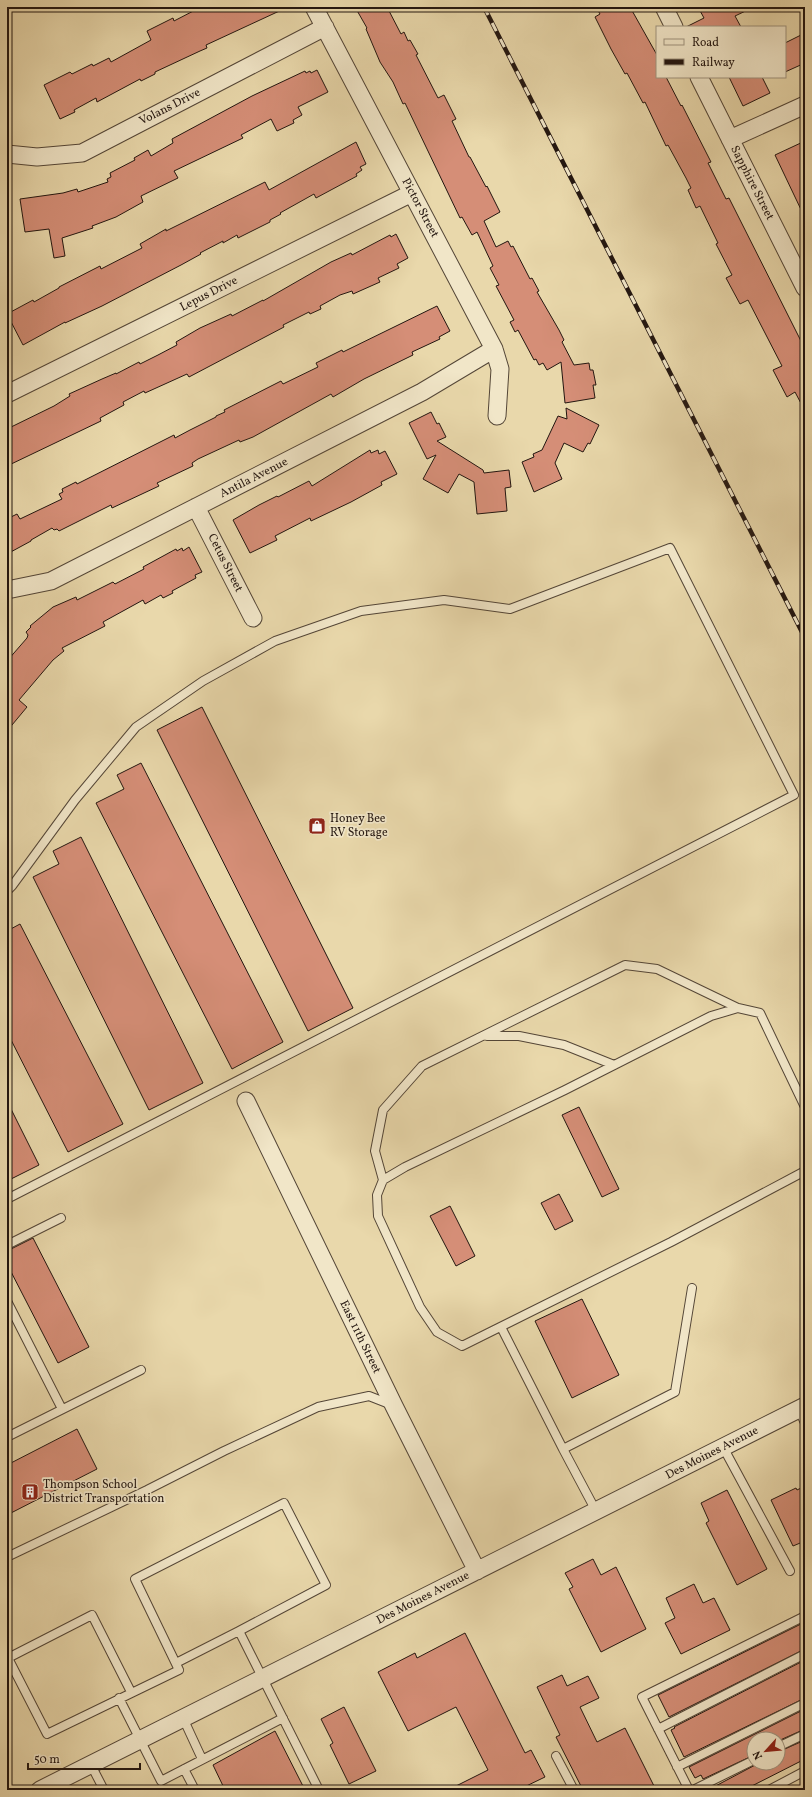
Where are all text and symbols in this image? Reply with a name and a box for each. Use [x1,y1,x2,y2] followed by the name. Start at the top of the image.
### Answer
[656,26,786,78] legend
[692,35,719,51] text: Road
[692,55,735,71] text: Railway
[137,85,204,129] street label: Volans Drive
[726,143,778,223] street label: Sapphire Street
[398,175,442,241] street label: Pictor Street
[177,272,241,315] street label: Lepus Drive
[217,454,291,502] street label: Antila Avenue
[203,531,247,595] street label: Cetus Street
[330,811,388,841] place label: Honey Bee RV Storage
[307,816,327,836] shop icon: Honey Bee RV Storage
[335,1298,385,1376] street label: East 11th Street
[663,1422,762,1483] street label: Des Moines Avenue
[43,1477,165,1507] place label: Thompson School District Transportation
[20,1482,40,1502] building icon: Thompson School District Transportation
[374,1567,473,1628] street label: Des Moines Avenue
[746,1731,786,1771] north arrow
[28,1745,140,1771] scale bar
[750,1748,767,1762] text: N
[34,1752,60,1768] text: 50 m

